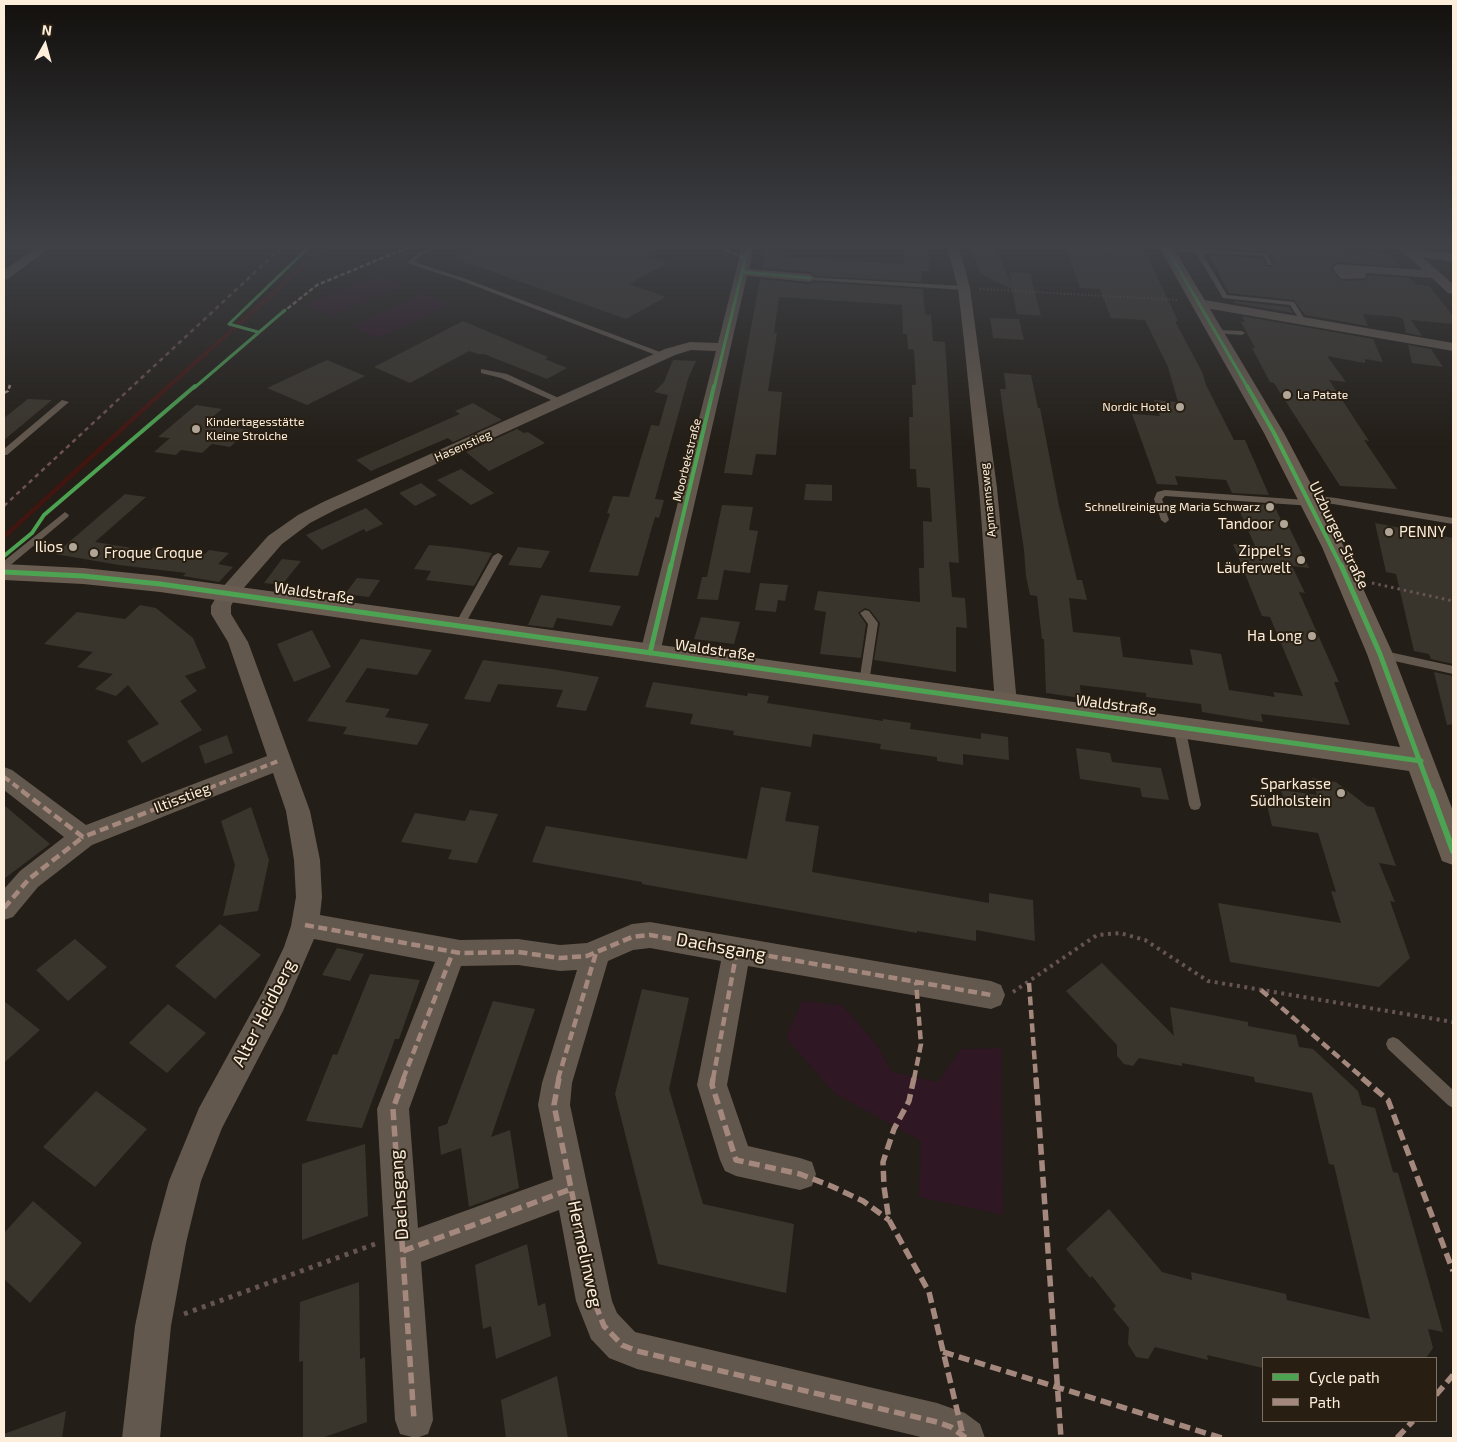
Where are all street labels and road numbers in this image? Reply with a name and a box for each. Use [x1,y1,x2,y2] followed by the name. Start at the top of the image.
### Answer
[670,417,704,503] street label: Moorbekstraße
[432,427,494,465] street label: Hasenstieg
[977,462,999,538] street label: Apmannsweg
[1305,478,1373,592] street label: Ulzburger Straße
[273,578,355,608] street label: Waldstraße
[674,635,756,665] street label: Waldstraße
[1075,691,1157,719] street label: Waldstraße
[151,779,213,817] street label: Iltisstieg
[675,928,767,966] street label: Dachsgang
[228,956,300,1070] street label: Alter Heidberg
[385,1149,413,1241] street label: Dachsgang
[563,1198,607,1310] street label: Hermelinweg

